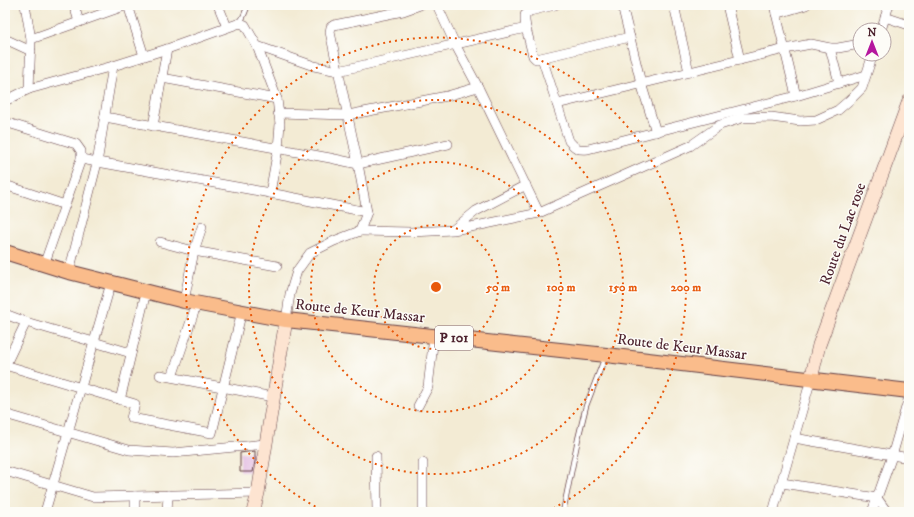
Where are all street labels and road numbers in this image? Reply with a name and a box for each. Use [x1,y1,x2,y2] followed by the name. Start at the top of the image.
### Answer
[816,180,870,288] street label: Route du Lac rose
[294,295,426,327] street label: Route de Keur Massar
[435,326,473,350] road number: P 101
[616,330,748,364] street label: Route de Keur Massar

